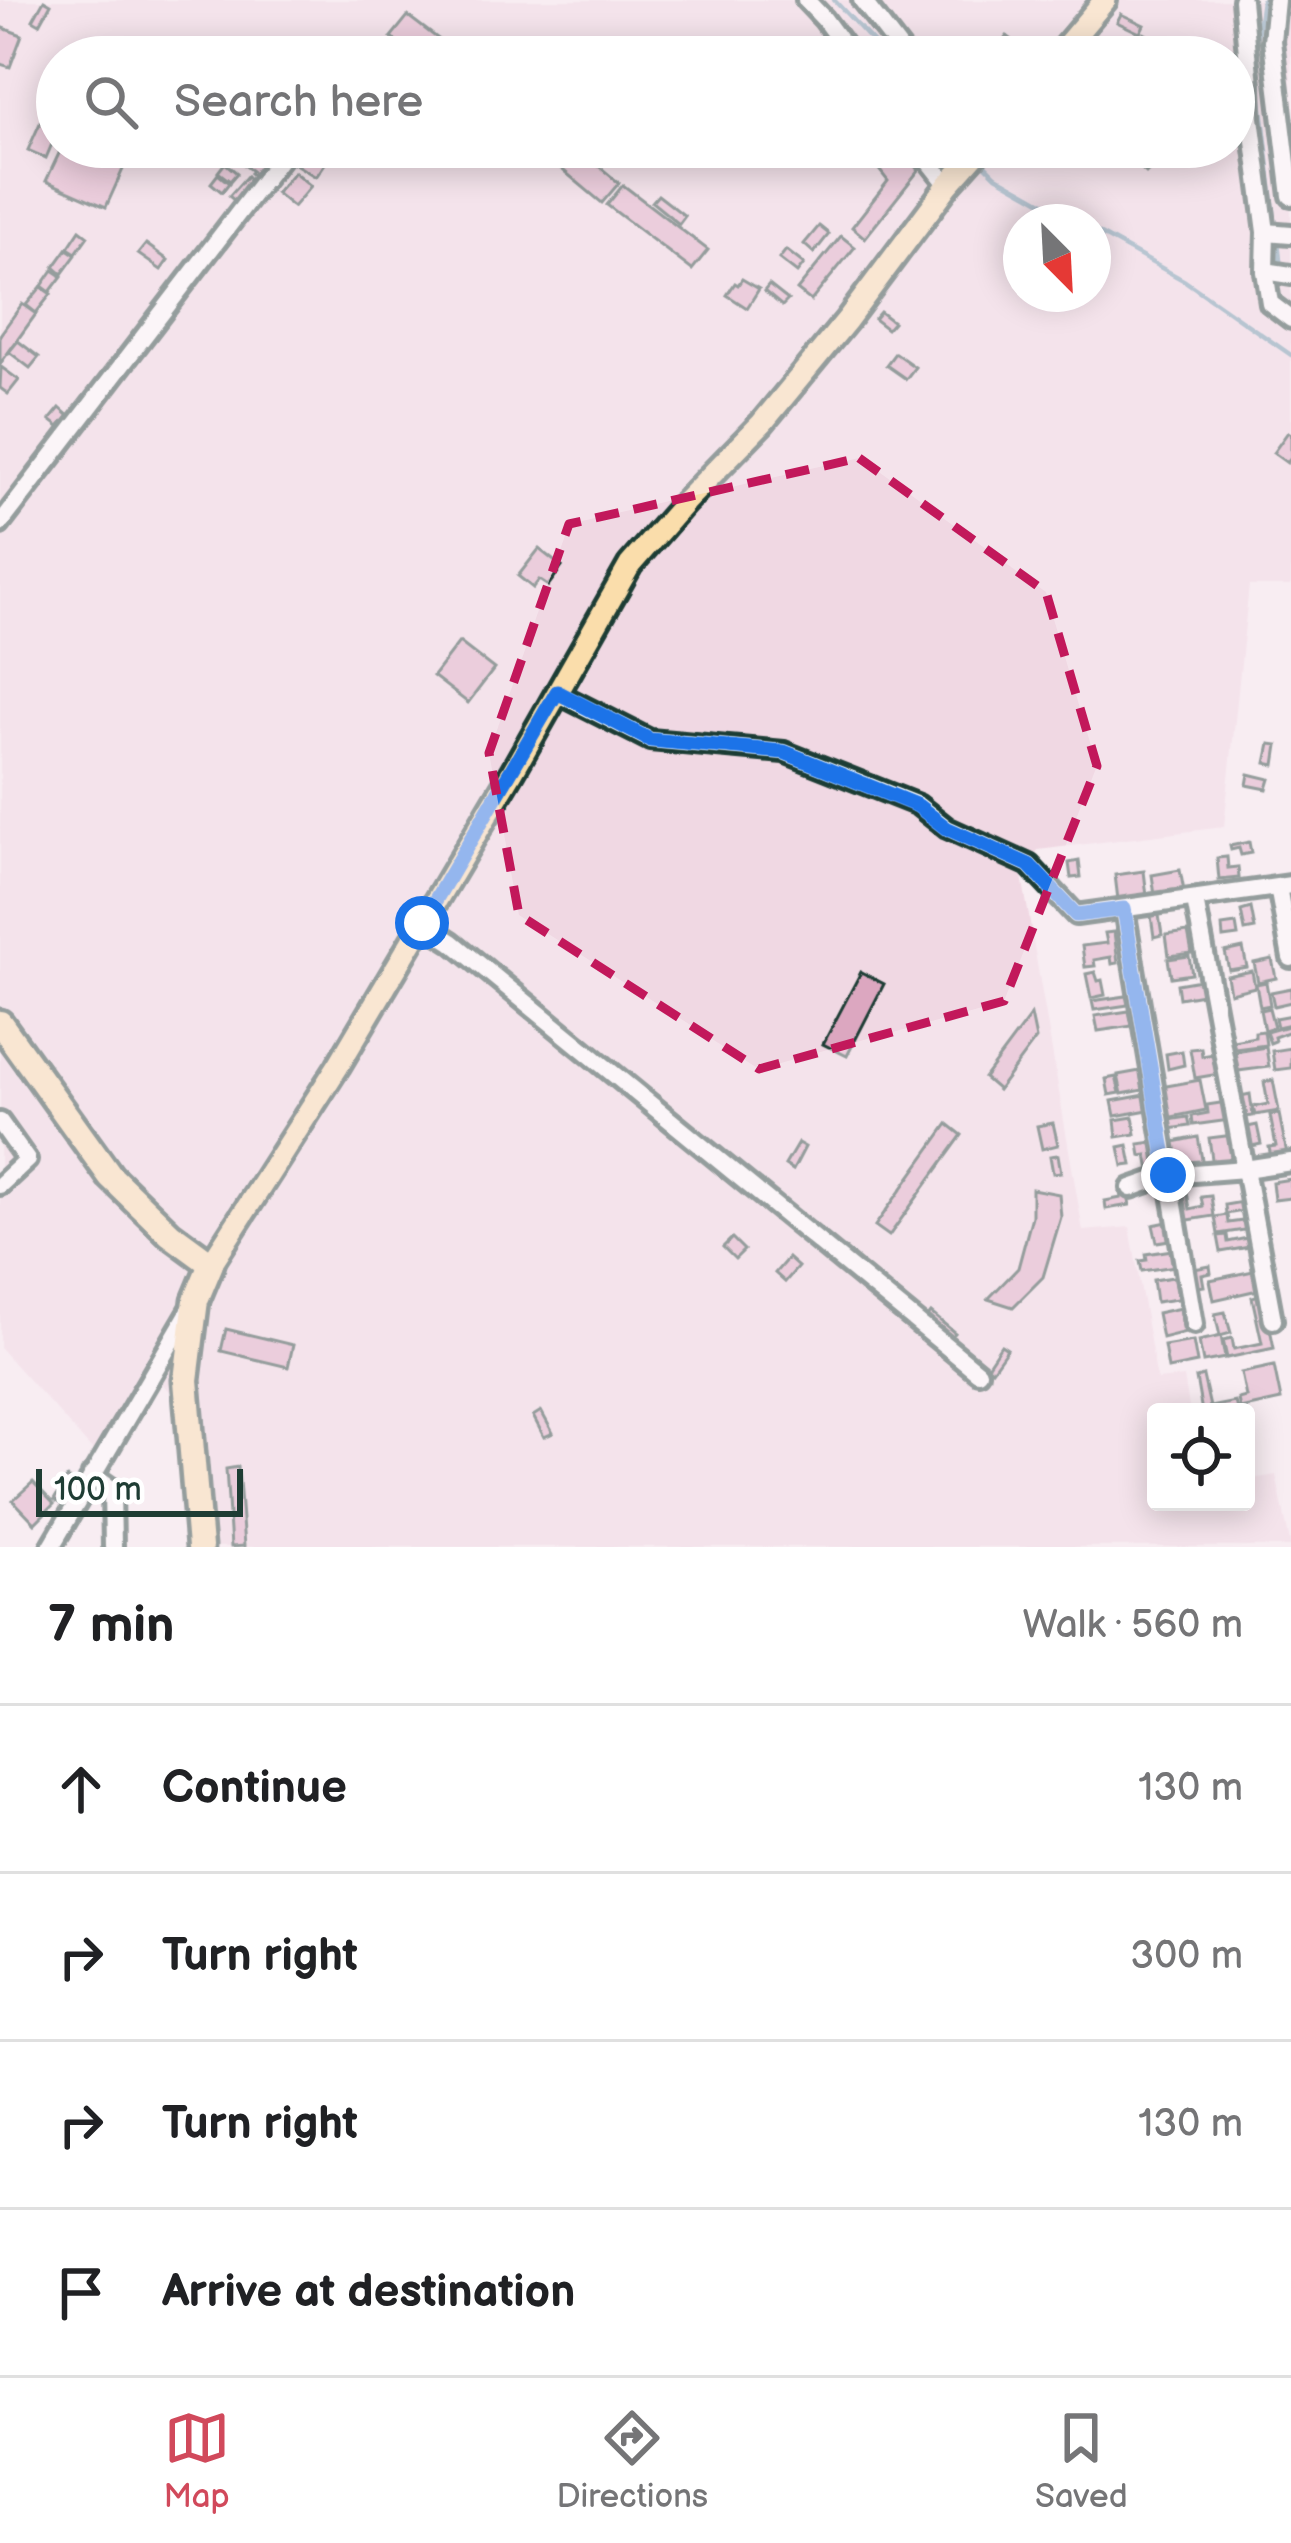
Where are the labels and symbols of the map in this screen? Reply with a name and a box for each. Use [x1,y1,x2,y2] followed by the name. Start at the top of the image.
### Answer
[1003,204,1111,312] north arrow
[395,896,449,950] route start
[1141,1148,1195,1202] route end
[36,1463,243,1516] scale bar

